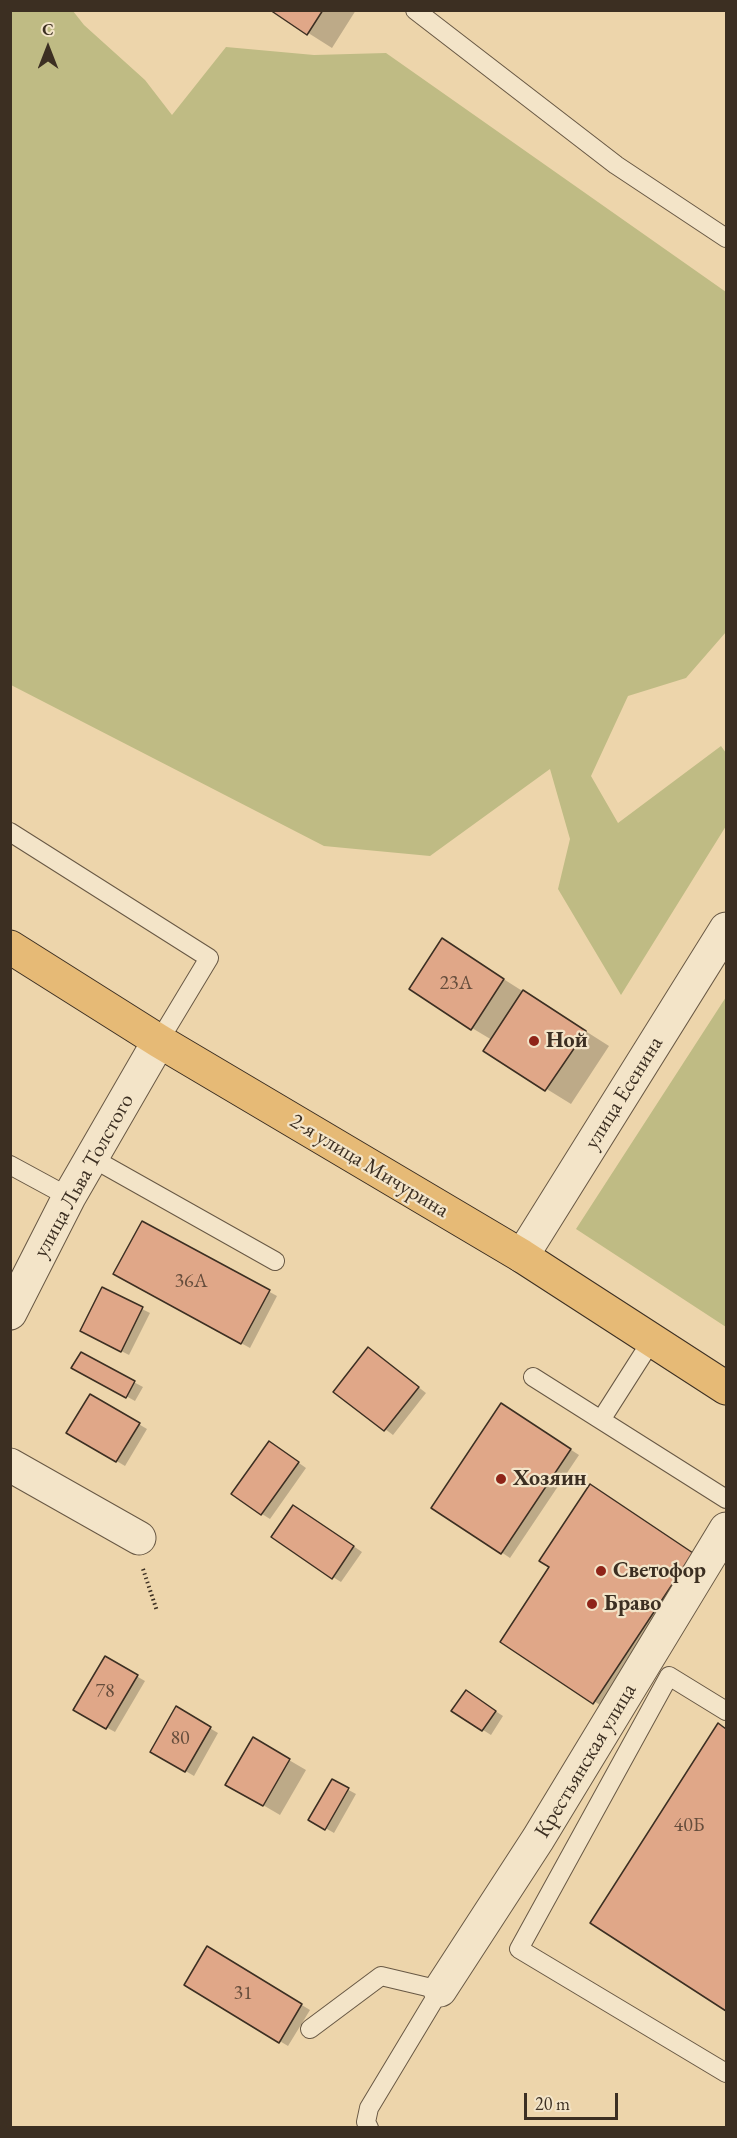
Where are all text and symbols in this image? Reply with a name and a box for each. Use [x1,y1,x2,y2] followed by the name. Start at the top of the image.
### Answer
[18,18,78,78] north arrow
[42,19,54,40] text: С
[439,972,473,996] house number: 23А
[546,1028,588,1054] place label: Ной
[579,1032,669,1154] street label: улица Есенина
[527,1034,541,1048] marker: Ной
[28,1089,140,1263] street label: улица Льва Толстого
[285,1108,453,1224] street label: 2-я улица Мичурина
[174,1270,208,1294] house number: 36А
[513,1466,587,1492] place label: Хозяин
[494,1472,508,1486] marker: Хозяин
[613,1558,706,1584] place label: Светофор
[594,1564,608,1578] marker: Светофор
[604,1591,661,1617] place label: Браво
[585,1597,599,1611] marker: Браво
[529,1679,643,1843] street label: Крестьянская улица
[95,1680,115,1704] house number: 78
[170,1727,190,1751] house number: 80
[674,1814,704,1838] house number: 40Б
[233,1982,253,2006] house number: 31
[527,2081,622,2119] scale bar
[535,2092,570,2115] text: 20 m

